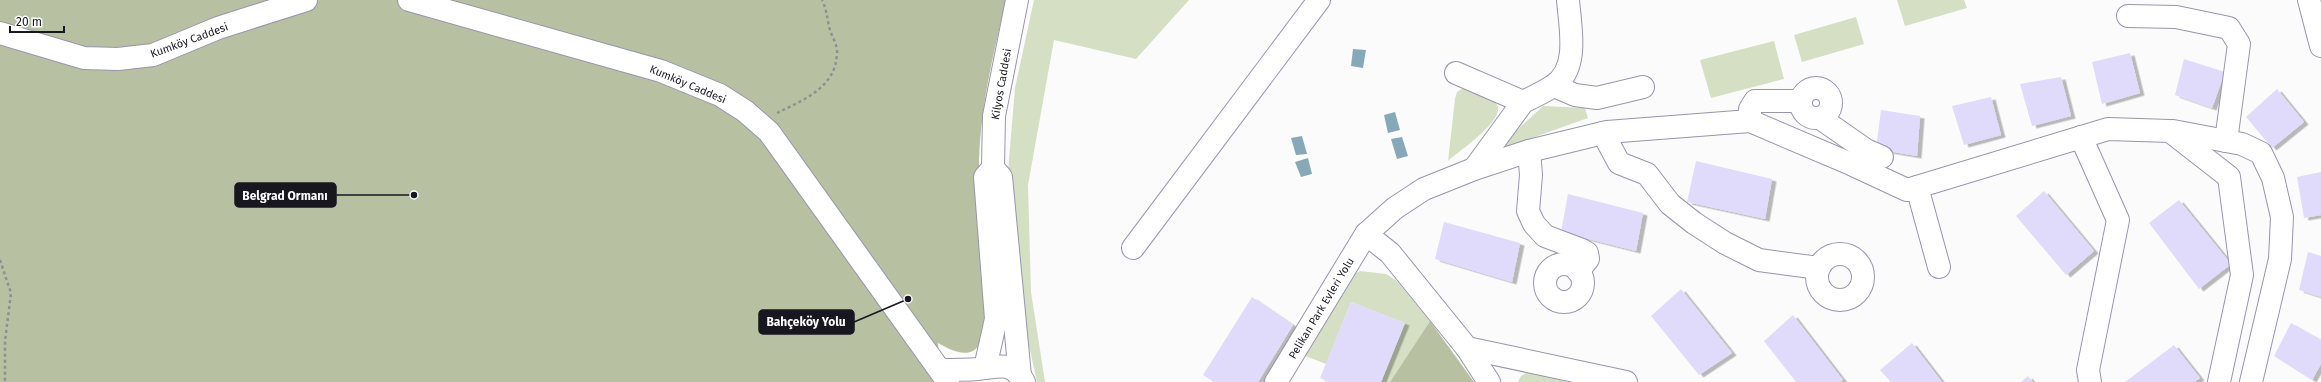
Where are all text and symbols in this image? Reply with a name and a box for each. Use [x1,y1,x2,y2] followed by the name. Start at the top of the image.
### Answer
[10,8,64,34] scale bar
[16,15,42,29] text: 20 m
[148,20,230,61] street label: Kumköy Caddesi
[989,48,1014,121] street label: Kilyos Caddesi
[648,62,728,106] street label: Kumköy Caddesi
[235,183,336,207] callout: Belgrad Ormanı
[242,189,328,203] text: Belgrad Ormanı
[1286,255,1357,361] street label: Pelikan Park Evleri Yolu
[759,310,854,334] callout: Bahçeköy Yolu
[766,315,846,330] text: Bahçeköy Yolu

